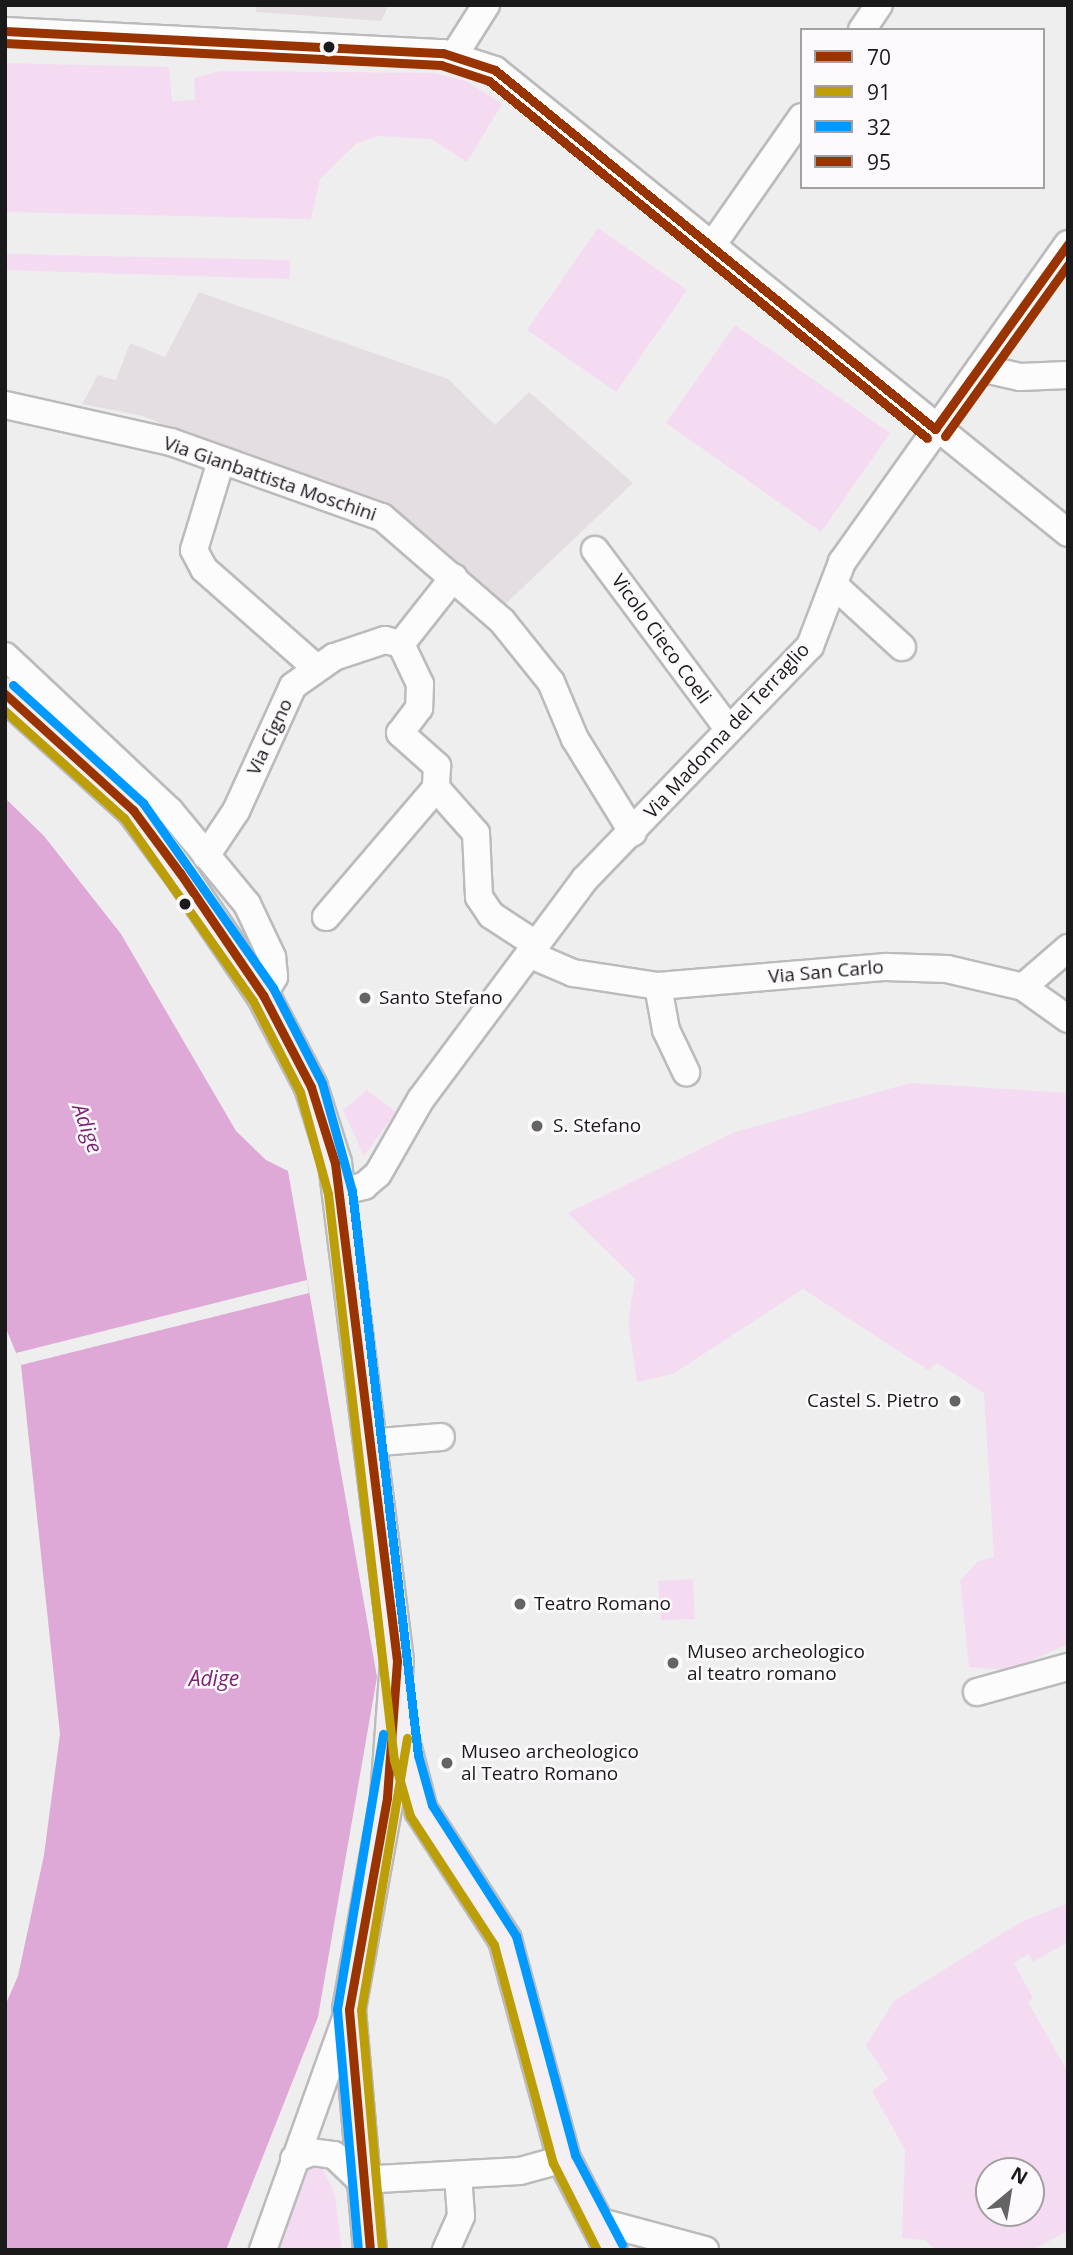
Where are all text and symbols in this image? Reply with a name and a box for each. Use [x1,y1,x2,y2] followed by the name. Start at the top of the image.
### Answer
[800,28,1045,189] legend
[322,40,336,54] unlabelled marker
[867,43,891,71] text: 70
[867,78,891,106] text: 91
[867,113,891,141] text: 32
[867,148,891,176] text: 95
[160,432,380,526] street label: Via Gianbattista Moschini
[606,570,716,708] street label: Vicolo Cieco Coeli
[640,638,814,824] street label: Via Madonna del Terraglio
[242,695,298,779] street label: Via Cigno
[178,897,192,911] unlabelled marker
[767,956,885,988] street label: Via San Carlo
[379,987,503,1009] place label: Santo Stefano
[357,990,373,1006] marker: Santo Stefano
[68,1100,108,1156] water label: Adige
[553,1115,641,1137] place label: S. Stefano
[527,1116,547,1136] marker: S. Stefano
[807,1390,939,1412] place label: Castel S. Pietro
[945,1391,965,1411] marker: Castel S. Pietro
[534,1593,671,1615] place label: Teatro Romano
[512,1596,528,1612] marker: Teatro Romano
[687,1641,865,1685] place label: Museo archeologico al teatro romano
[665,1655,681,1671] marker: Museo archeologico al teatro romano
[189,1665,239,1691] water label: Adige
[461,1741,639,1785] place label: Museo archeologico al Teatro Romano
[439,1755,455,1771] marker: Museo archeologico al Teatro Romano
[975,2157,1045,2227] north arrow
[1006,2160,1033,2191] text: N

